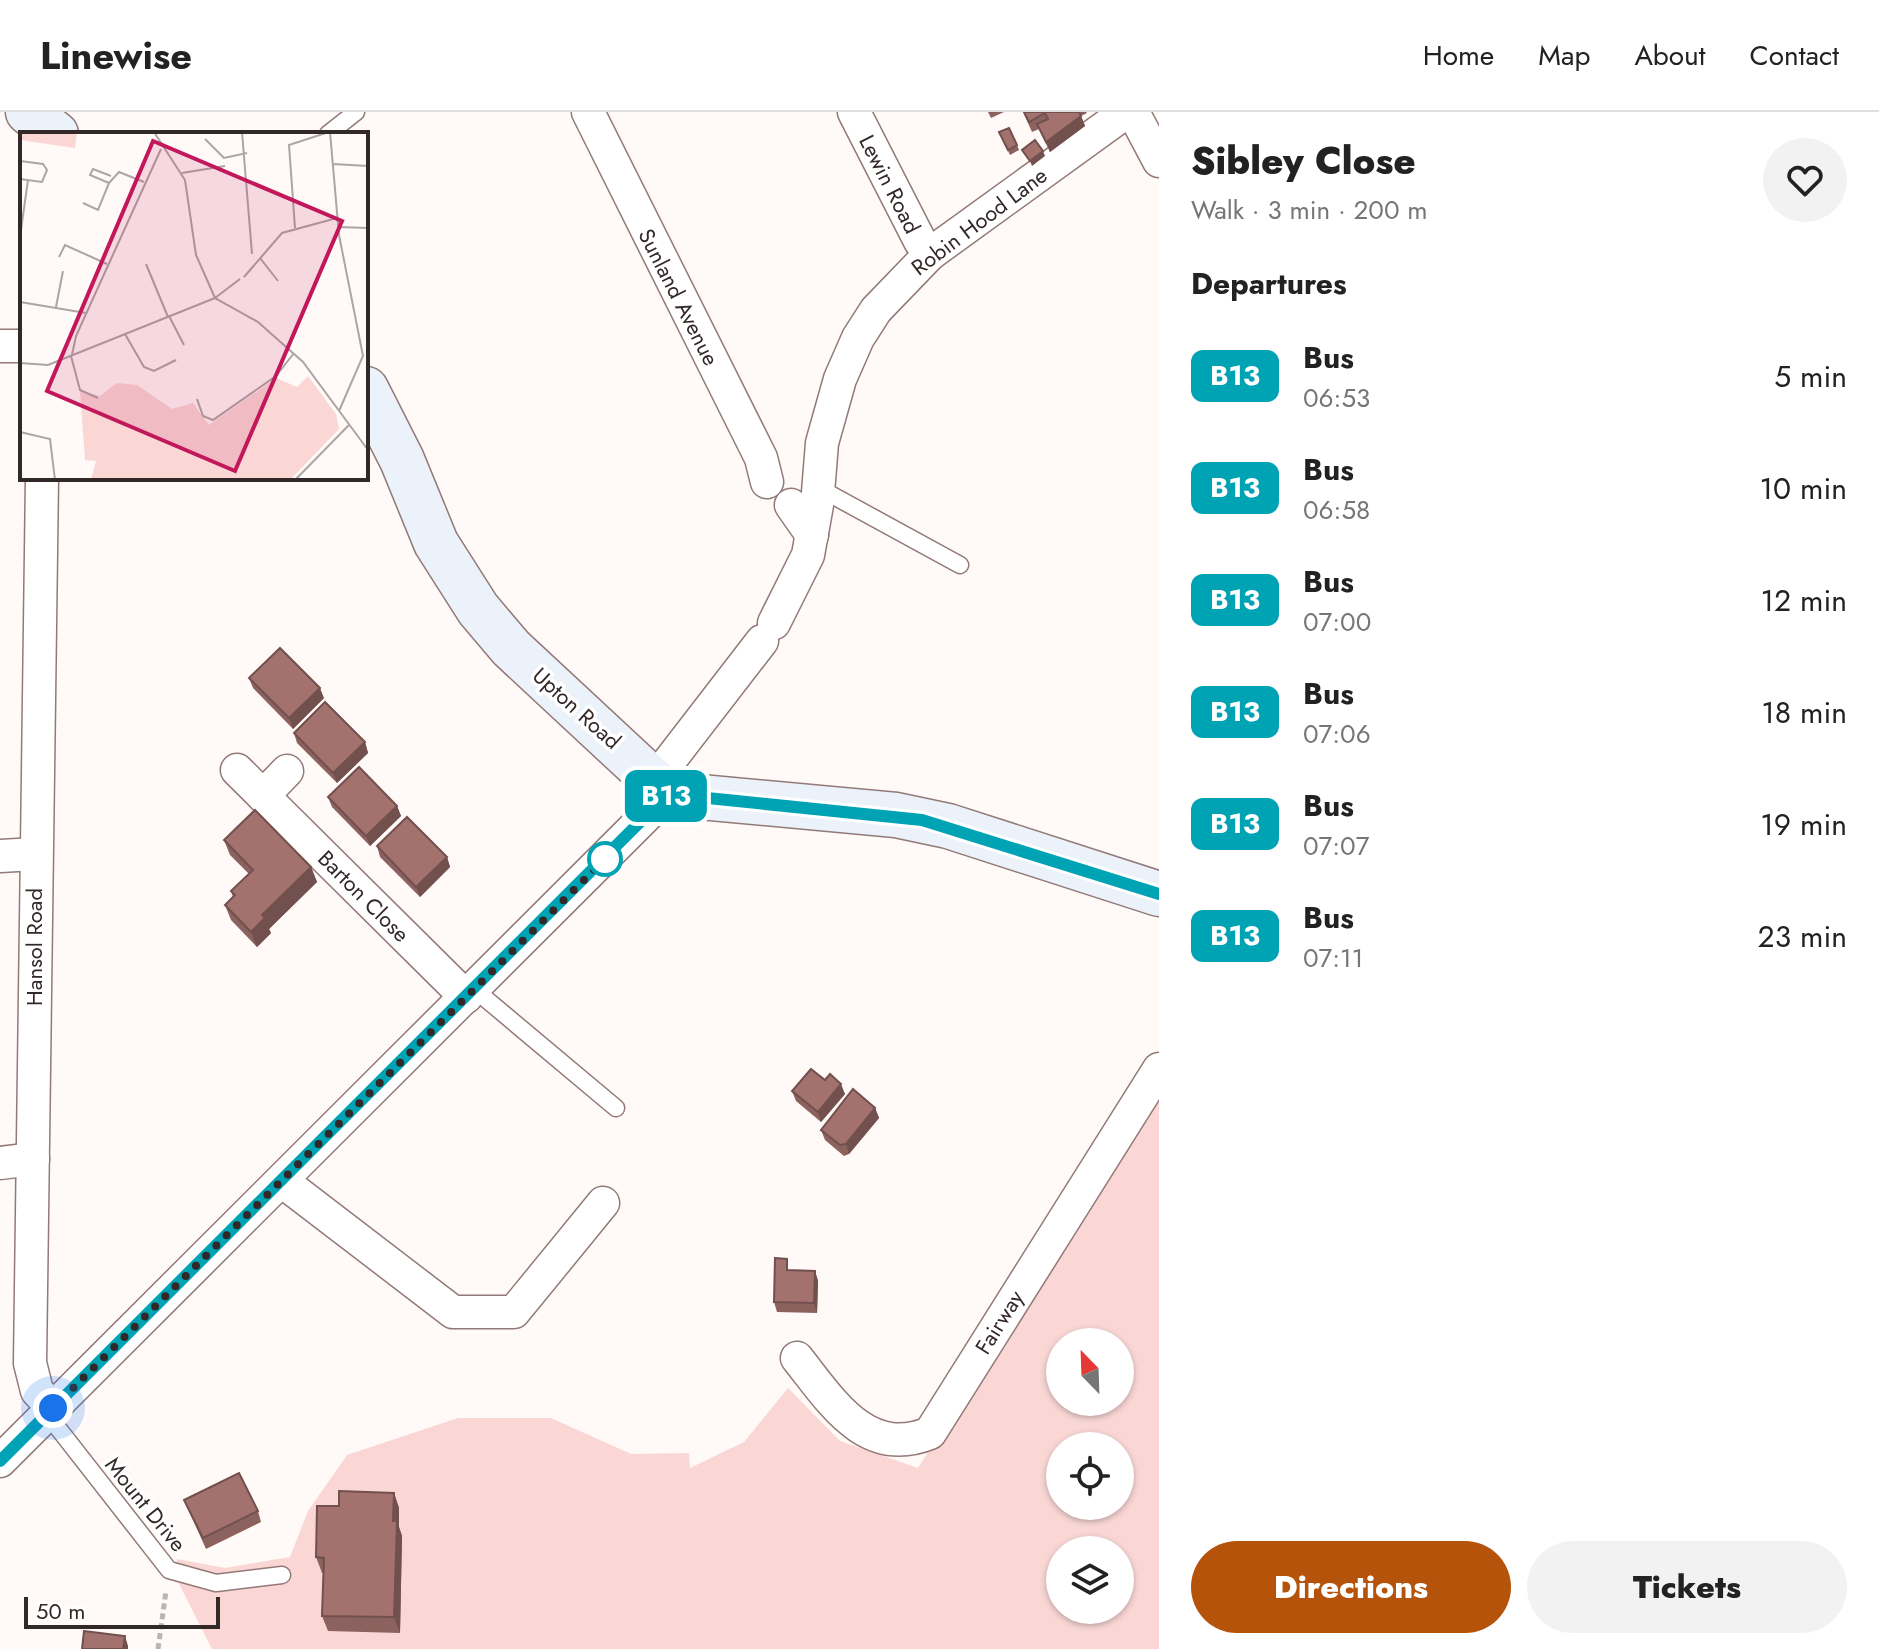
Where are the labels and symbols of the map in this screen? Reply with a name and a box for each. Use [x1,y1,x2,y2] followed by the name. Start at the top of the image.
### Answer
[851,129,929,239] street label: Lewin Road
[20,132,368,480] inset map
[904,159,1054,283] street label: Robin Hood Lane
[631,223,727,371] street label: Sunland Avenue
[526,660,628,756] street label: Upton Road
[620,770,712,822] line badge: B13
[588,842,622,876] unlabelled marker
[311,843,417,949] street label: Barton Close
[18,888,50,1006] street label: Hansol Road
[967,1284,1031,1360] street label: Fairway
[1046,1328,1134,1416] north arrow
[33,1388,73,1428] your location
[98,1450,194,1558] street label: Mount Drive
[24,1593,220,1629] scale bar

